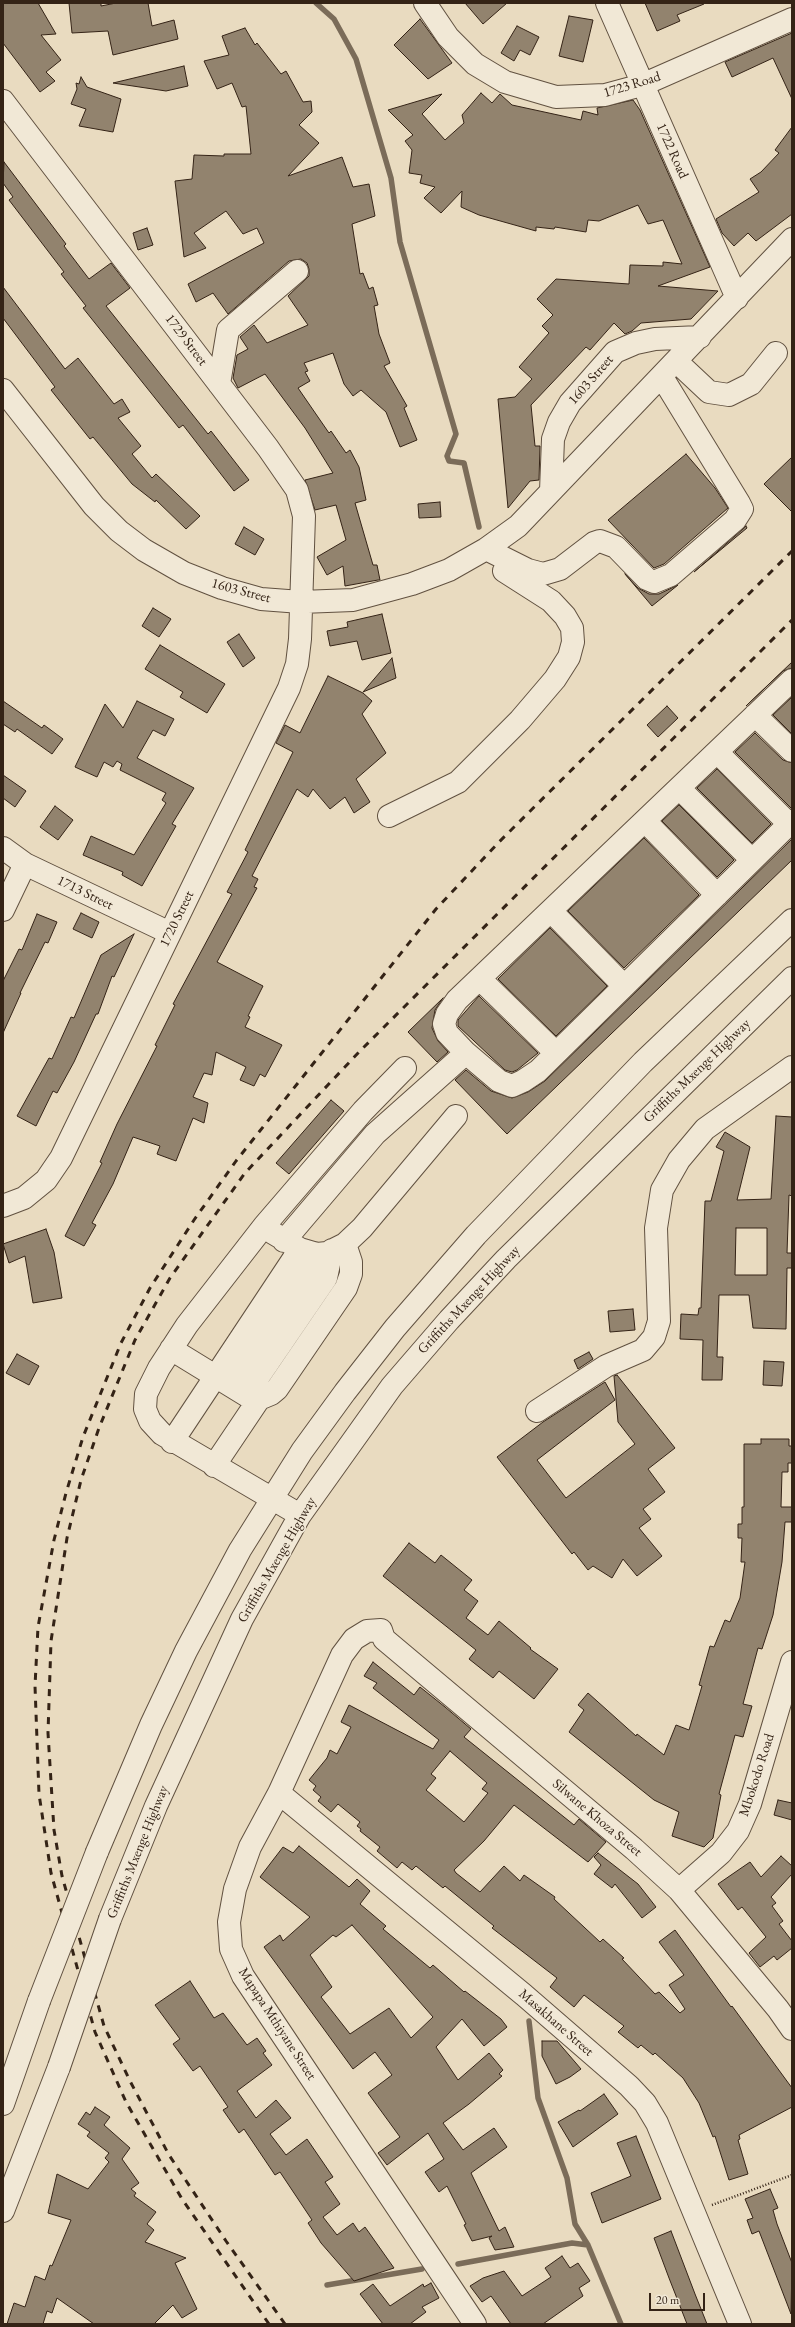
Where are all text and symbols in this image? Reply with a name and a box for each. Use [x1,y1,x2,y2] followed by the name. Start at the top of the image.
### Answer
[601,68,663,102] street label: 1723 Road
[652,121,692,181] street label: 1722 Road
[161,311,211,369] street label: 1729 Street
[565,352,617,408] street label: 1603 Street
[210,575,272,607] street label: 1603 Street
[54,872,116,914] street label: 1713 Street
[156,888,198,950] street label: 1720 Street
[640,1016,754,1126] street label: Griffiths Mxenge Highway
[414,1242,524,1358] street label: Griffiths Mxenge Highway
[234,1494,320,1626] street label: Griffiths Mxenge Highway
[736,1731,778,1819] street label: Mbokodo Road
[549,1776,645,1860] street label: Silwane Khoza Street
[104,1783,172,1921] street label: Griffiths Mxenge Highway
[234,1965,320,2083] street label: Mapapa Mthiyane Street
[515,1986,597,2060] street label: Masakhane Street
[651,2285,707,2311] scale bar
[656,2292,679,2308] text: 20 m

